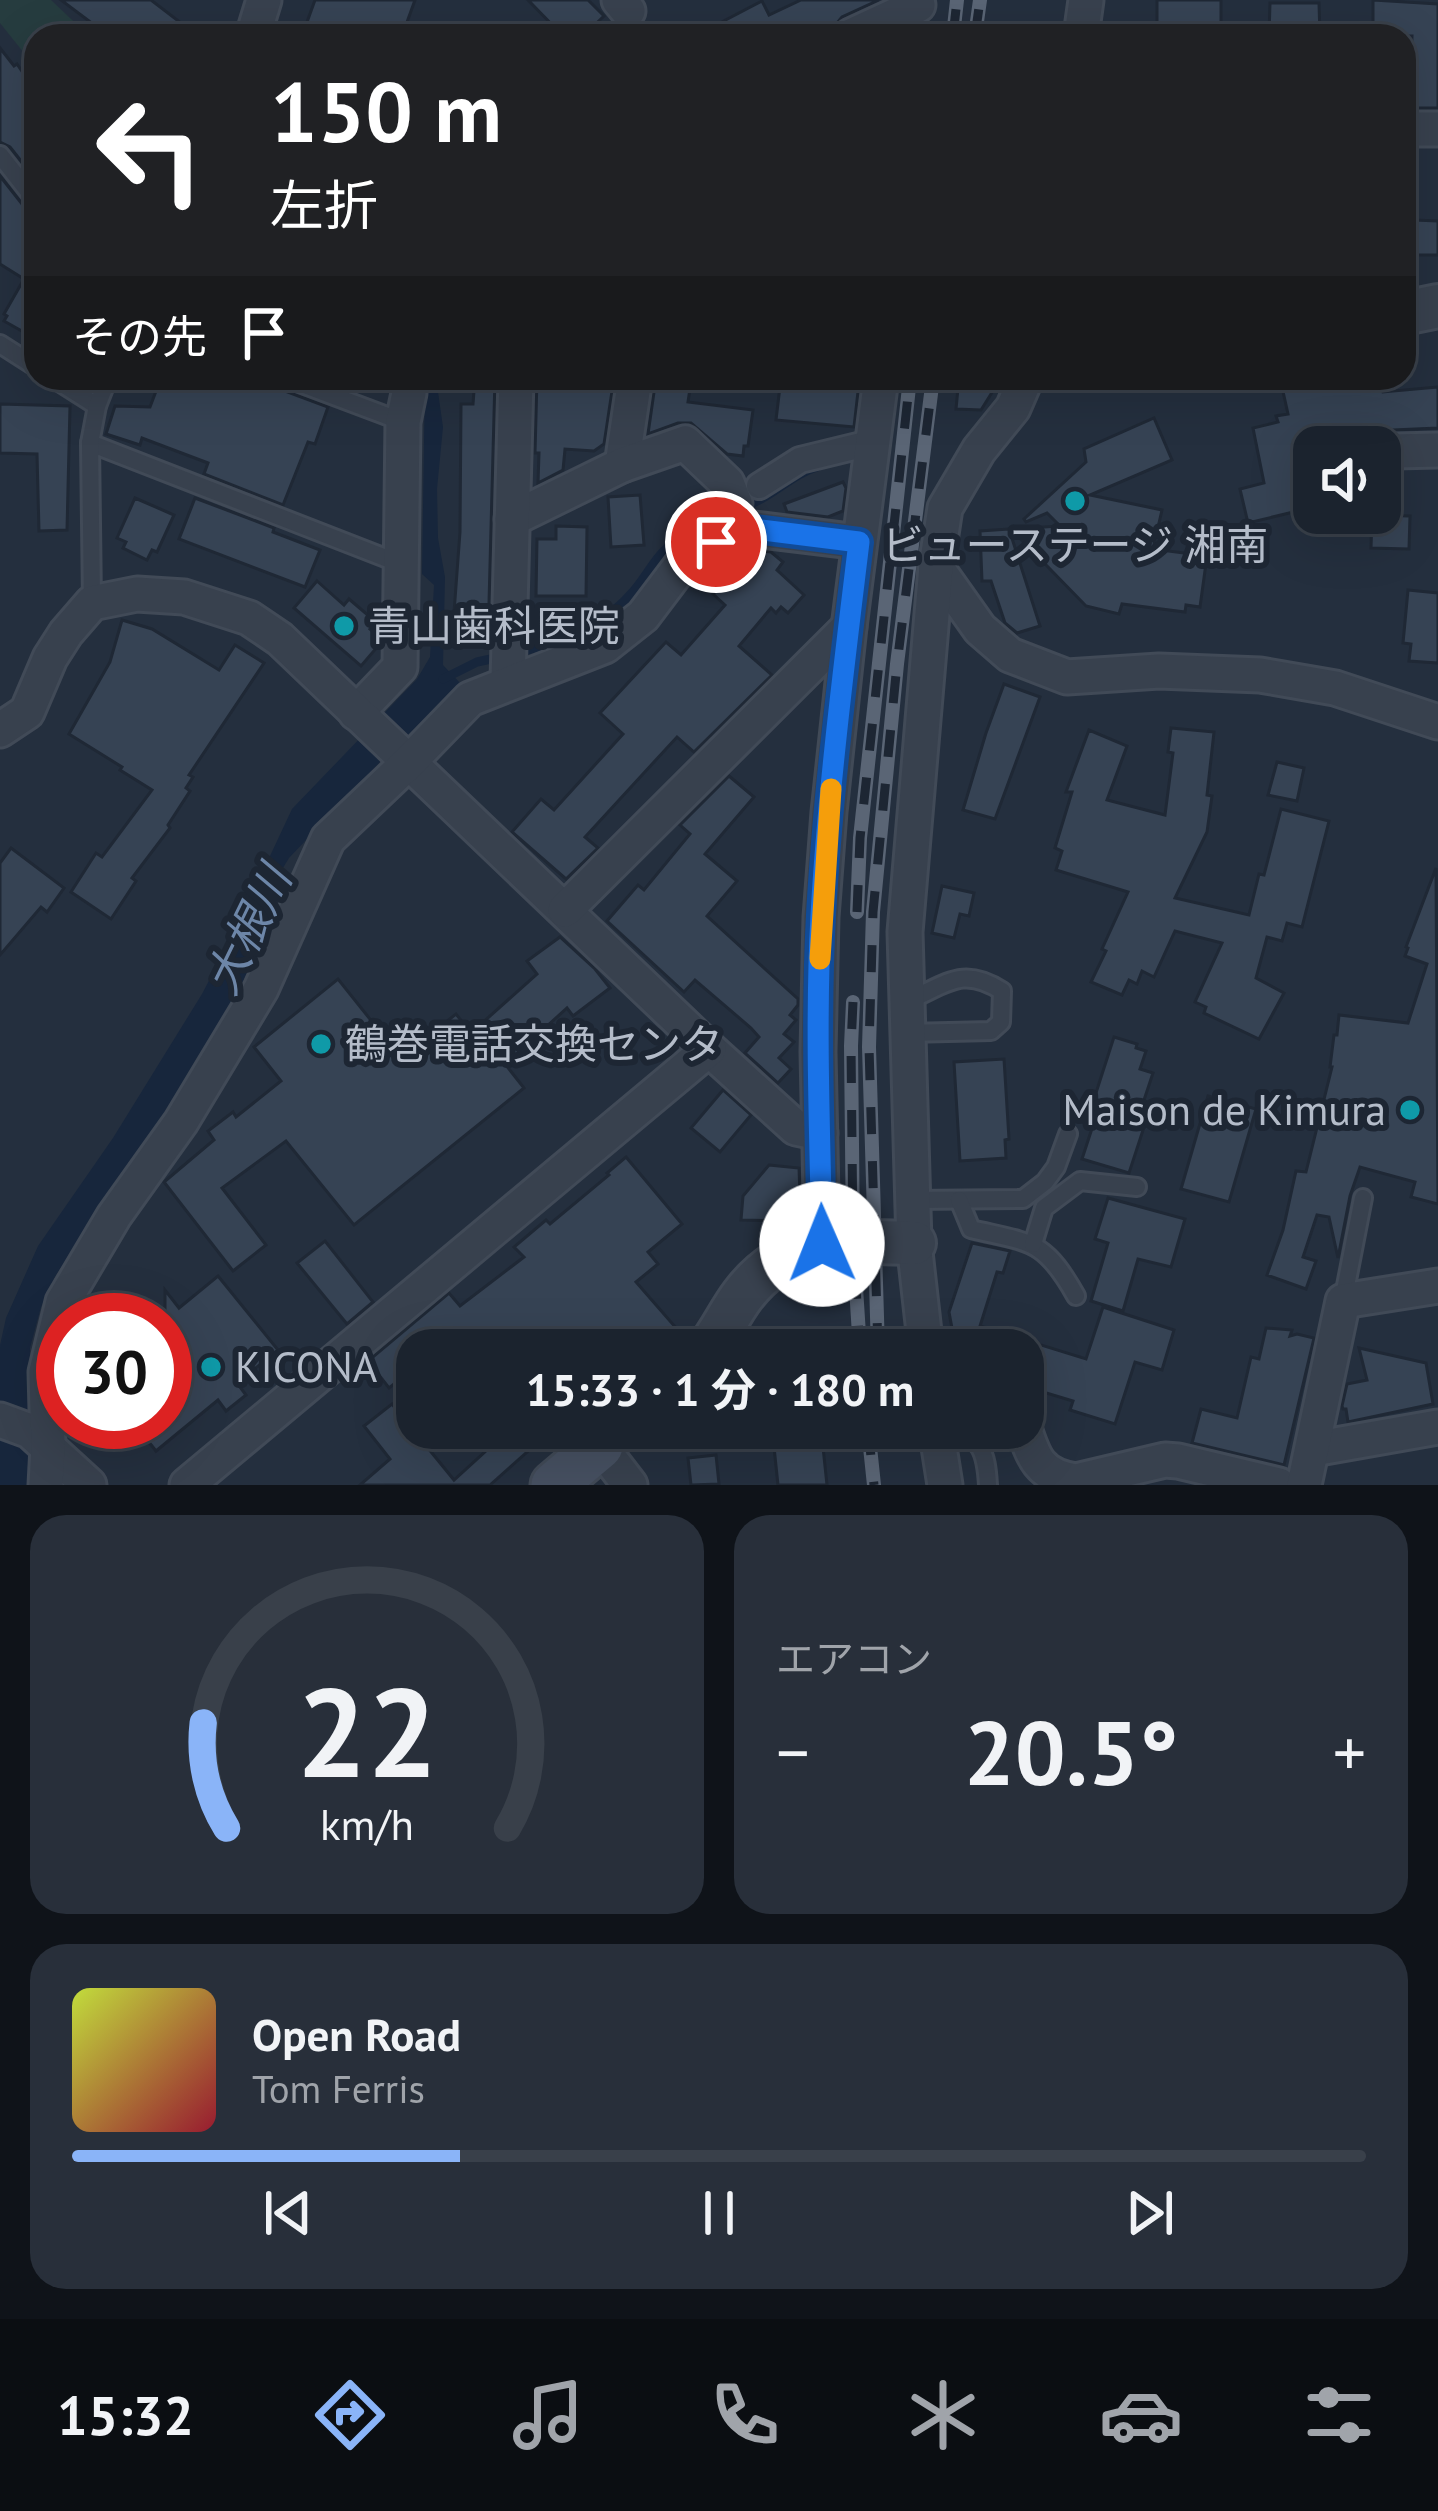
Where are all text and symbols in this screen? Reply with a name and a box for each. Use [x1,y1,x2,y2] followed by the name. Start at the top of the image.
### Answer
[270,56,502,165] text: 150 m
[72,72,228,228] icon: left
[270,170,378,240] text: 左折
[231,300,297,366] icon: arrive
[72,307,207,365] text: その先
[1293,426,1401,534] map controls
[1293,426,1401,534] button: sound
[1062,488,1088,514] marker: ビューステージ 湘南
[665,491,767,593] pin
[683,509,749,575] icon: arrive
[882,517,1268,572] place label: ビューステージ 湘南
[368,598,620,653] place label: 青山歯科医院
[331,613,357,639] marker: 青山歯科医院
[191,853,305,1003] water label: 大根川
[345,1016,723,1071] place label: 鶴巻電話交換センタ
[308,1031,334,1057] marker: 鶴巻電話交換センタ
[1062,1082,1386,1137] place label: Maison de Kimura
[1397,1097,1423,1123] marker: Maison de Kimura
[759,1181,885,1307] position arrow
[36,1293,192,1449] speed limit sign: 30
[235,1339,378,1394] place label: KICONA
[198,1354,224,1380] marker: KICONA
[526,1360,914,1418] text: 15:33 · 1 分 · 180 m
[776,1633,932,1684] text: エアコン
[296,1650,438,1811] text: 22
[964,1693,1178,1810] text: 20.5°
[776,1709,809,1794] text: −
[1333,1709,1366,1794] text: +
[320,1795,414,1851] text: km/h
[252,2005,461,2063] text: Open Road
[252,2063,425,2114] text: Tom Ferris
[255,2180,321,2246] icon: previous
[686,2180,752,2246] icon: pause
[1117,2180,1183,2246] icon: next
[308,2373,392,2457] icon: directions
[506,2373,590,2457] icon: music
[703,2373,787,2457] icon: phone
[901,2373,985,2457] icon: climate
[1099,2373,1183,2457] icon: car
[1297,2373,1381,2457] icon: filters
[57,2380,194,2450] text: 15:32

